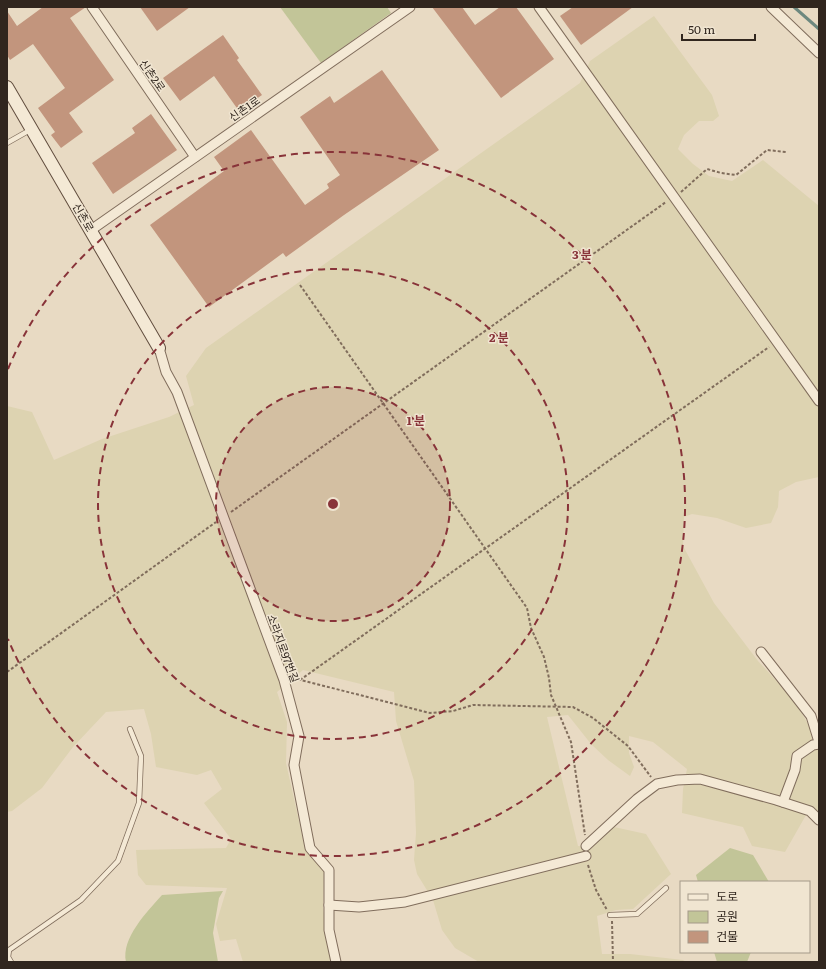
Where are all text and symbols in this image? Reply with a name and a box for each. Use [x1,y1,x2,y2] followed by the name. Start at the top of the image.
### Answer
[682,16,755,42] scale bar
[688,20,715,38] text: 50 m
[136,56,170,94] street label: 신촌2로
[225,91,263,125] street label: 신촌1로
[69,200,99,234] street label: 신촌로
[572,245,592,263] text: 3 분
[489,328,509,346] text: 2 분
[407,411,425,429] text: 1 분
[326,497,340,511] centre of rings
[264,611,304,685] street label: 소라지로97번길
[680,881,810,953] legend
[716,887,738,905] text: 도로
[716,907,738,925] text: 공원
[716,927,738,945] text: 건물

